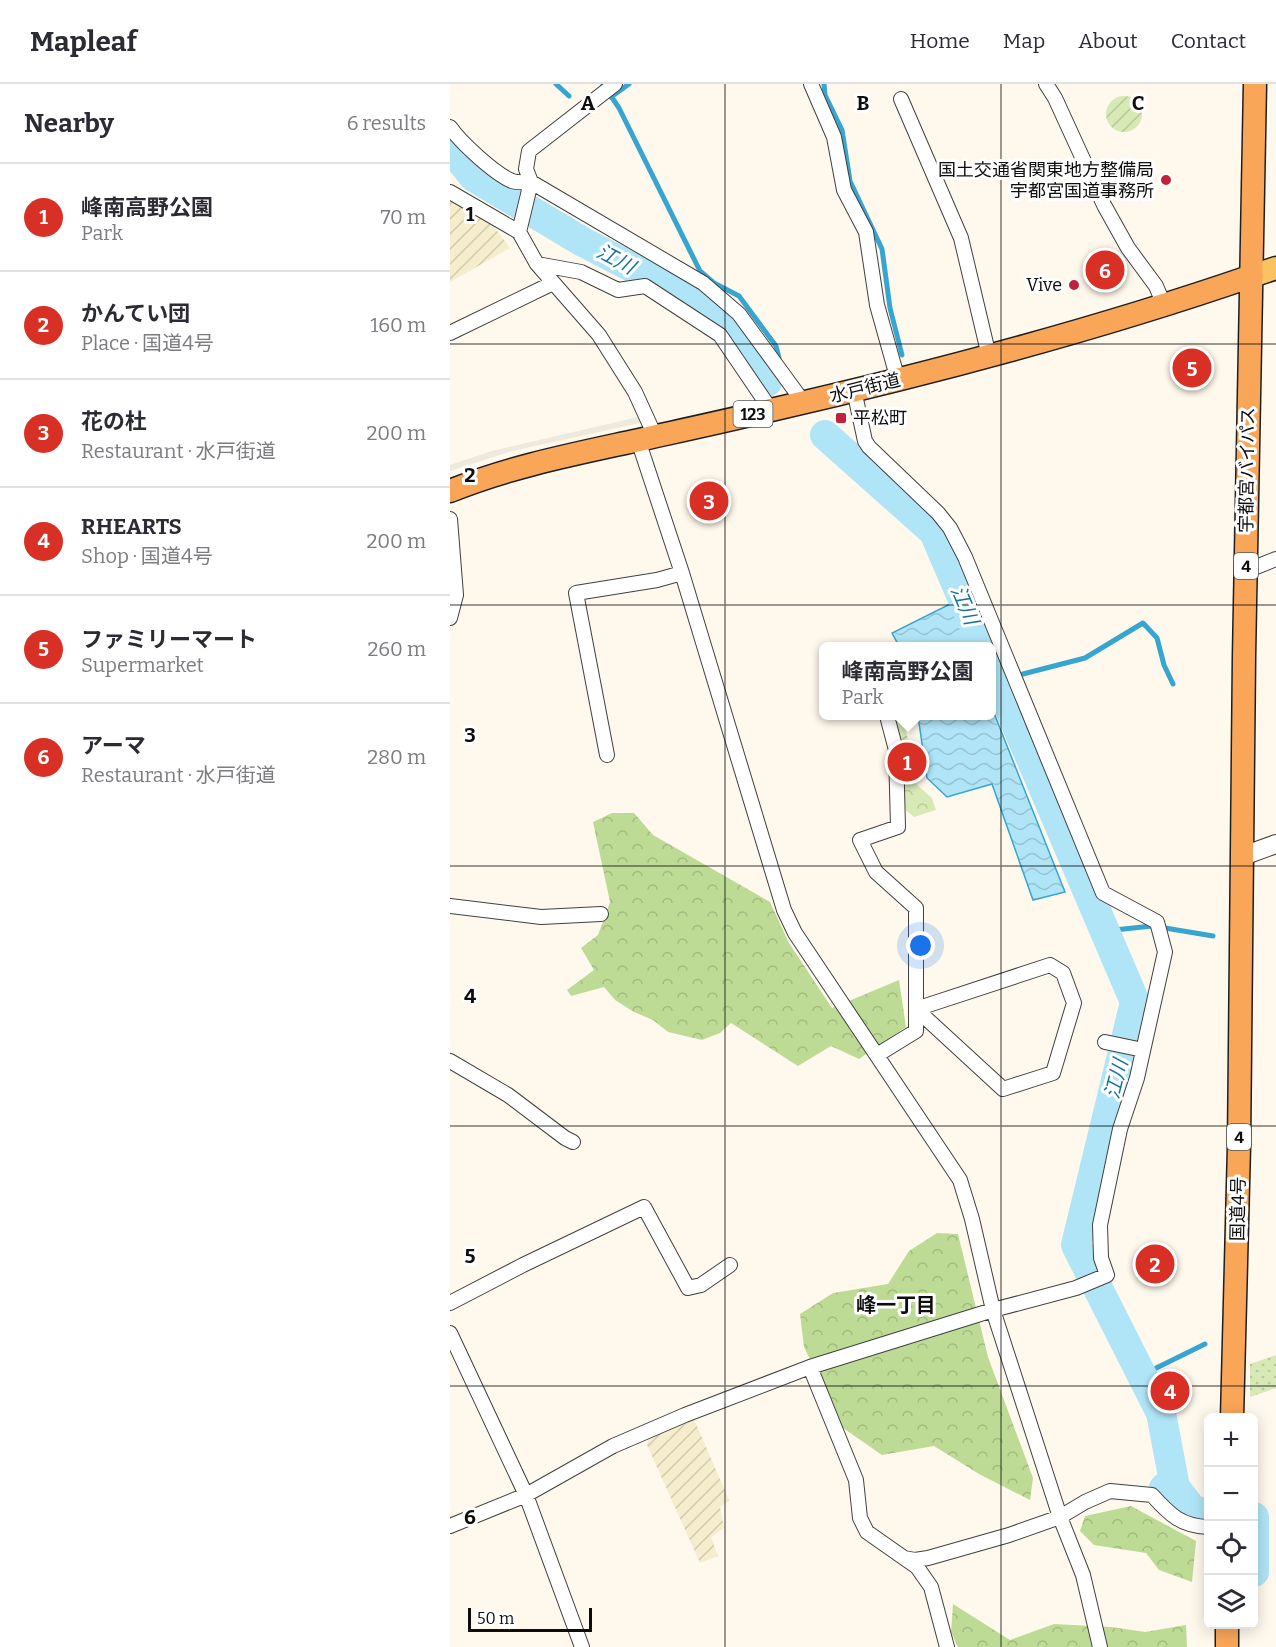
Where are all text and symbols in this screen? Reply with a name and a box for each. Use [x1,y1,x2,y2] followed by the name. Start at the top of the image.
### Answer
[30,25,137,58] text: Mapleaf
[910,28,970,54] text: Home
[1003,28,1045,54] text: Map
[1078,28,1138,54] text: About
[1171,28,1246,54] text: Contact
[581,91,596,115] text: A
[857,91,870,115] text: B
[1132,91,1144,115] text: C
[24,108,114,139] text: Nearby
[347,111,426,135] text: 6 results
[938,159,1154,202] place label: 国土交通省関東地方整備局 宇都宮国道事務所
[1159,173,1173,187] marker: 国土交通省関東地方整備局 宇都宮国道事務所
[81,194,213,221] text: 峰南高野公園
[466,202,475,226] text: 1
[39,205,48,229] text: 1
[380,205,426,229] text: 70 m
[81,221,123,245] text: Park
[593,239,641,280] water label: 江川
[1086,248,1124,292] pin: 6
[1026,274,1062,296] place label: Vive
[1067,278,1081,292] marker: Vive
[81,300,190,327] text: かんてい団
[38,313,49,337] text: 2
[370,313,426,337] text: 160 m
[81,331,214,355] text: Place · 国道4号
[1172,346,1212,390] pin: 5
[827,369,903,407] street label: 水戸街道
[734,401,772,427] road number: 123
[853,407,907,429] place label: 平松町
[1235,407,1259,533] street label: 宇都宮バイパス
[81,408,147,435] text: 花の杜
[834,411,848,425] marker: 平松町
[38,421,49,445] text: 3
[366,421,426,445] text: 200 m
[81,439,276,463] text: Restaurant · 水戸街道
[464,463,476,487] text: 2
[690,478,728,524] pin: 3
[81,513,182,540] text: RHEARTS
[37,529,50,553] text: 4
[366,529,426,553] text: 200 m
[81,544,213,568] text: Shop · 国道4号
[1234,553,1258,579] road number: 4
[946,582,985,630] water label: 江川
[81,626,257,653] text: ファミリーマート
[38,637,49,661] text: 5
[367,637,426,661] text: 260 m
[819,642,996,720] popup
[81,653,204,677] text: Supermarket
[841,658,974,685] text: 峰南高野公園
[841,685,884,709] text: Park
[464,723,476,747] text: 3
[81,732,146,759] text: アーマ
[888,740,926,784] pin: 1
[38,745,49,769] text: 6
[367,745,426,769] text: 280 m
[81,763,276,787] text: Restaurant · 水戸街道
[906,931,935,960] your location
[464,984,476,1008] text: 4
[1100,1055,1133,1101] water label: 江川
[1227,1124,1251,1150] road number: 4
[1226,1177,1250,1241] street label: 国道4号
[1136,1242,1174,1286] pin: 2
[465,1244,476,1268] text: 5
[856,1293,936,1317] district label: 峰一丁目
[1150,1368,1190,1414] pin: 4
[1204,1413,1258,1629] map controls
[1204,1413,1258,1467] button: +
[1204,1467,1258,1521] button: −
[464,1505,476,1529] text: 6
[1204,1521,1258,1575] button: locate
[1204,1575,1258,1629] button: layers
[468,1605,592,1632] scale bar
[477,1609,514,1628] text: 50 m

